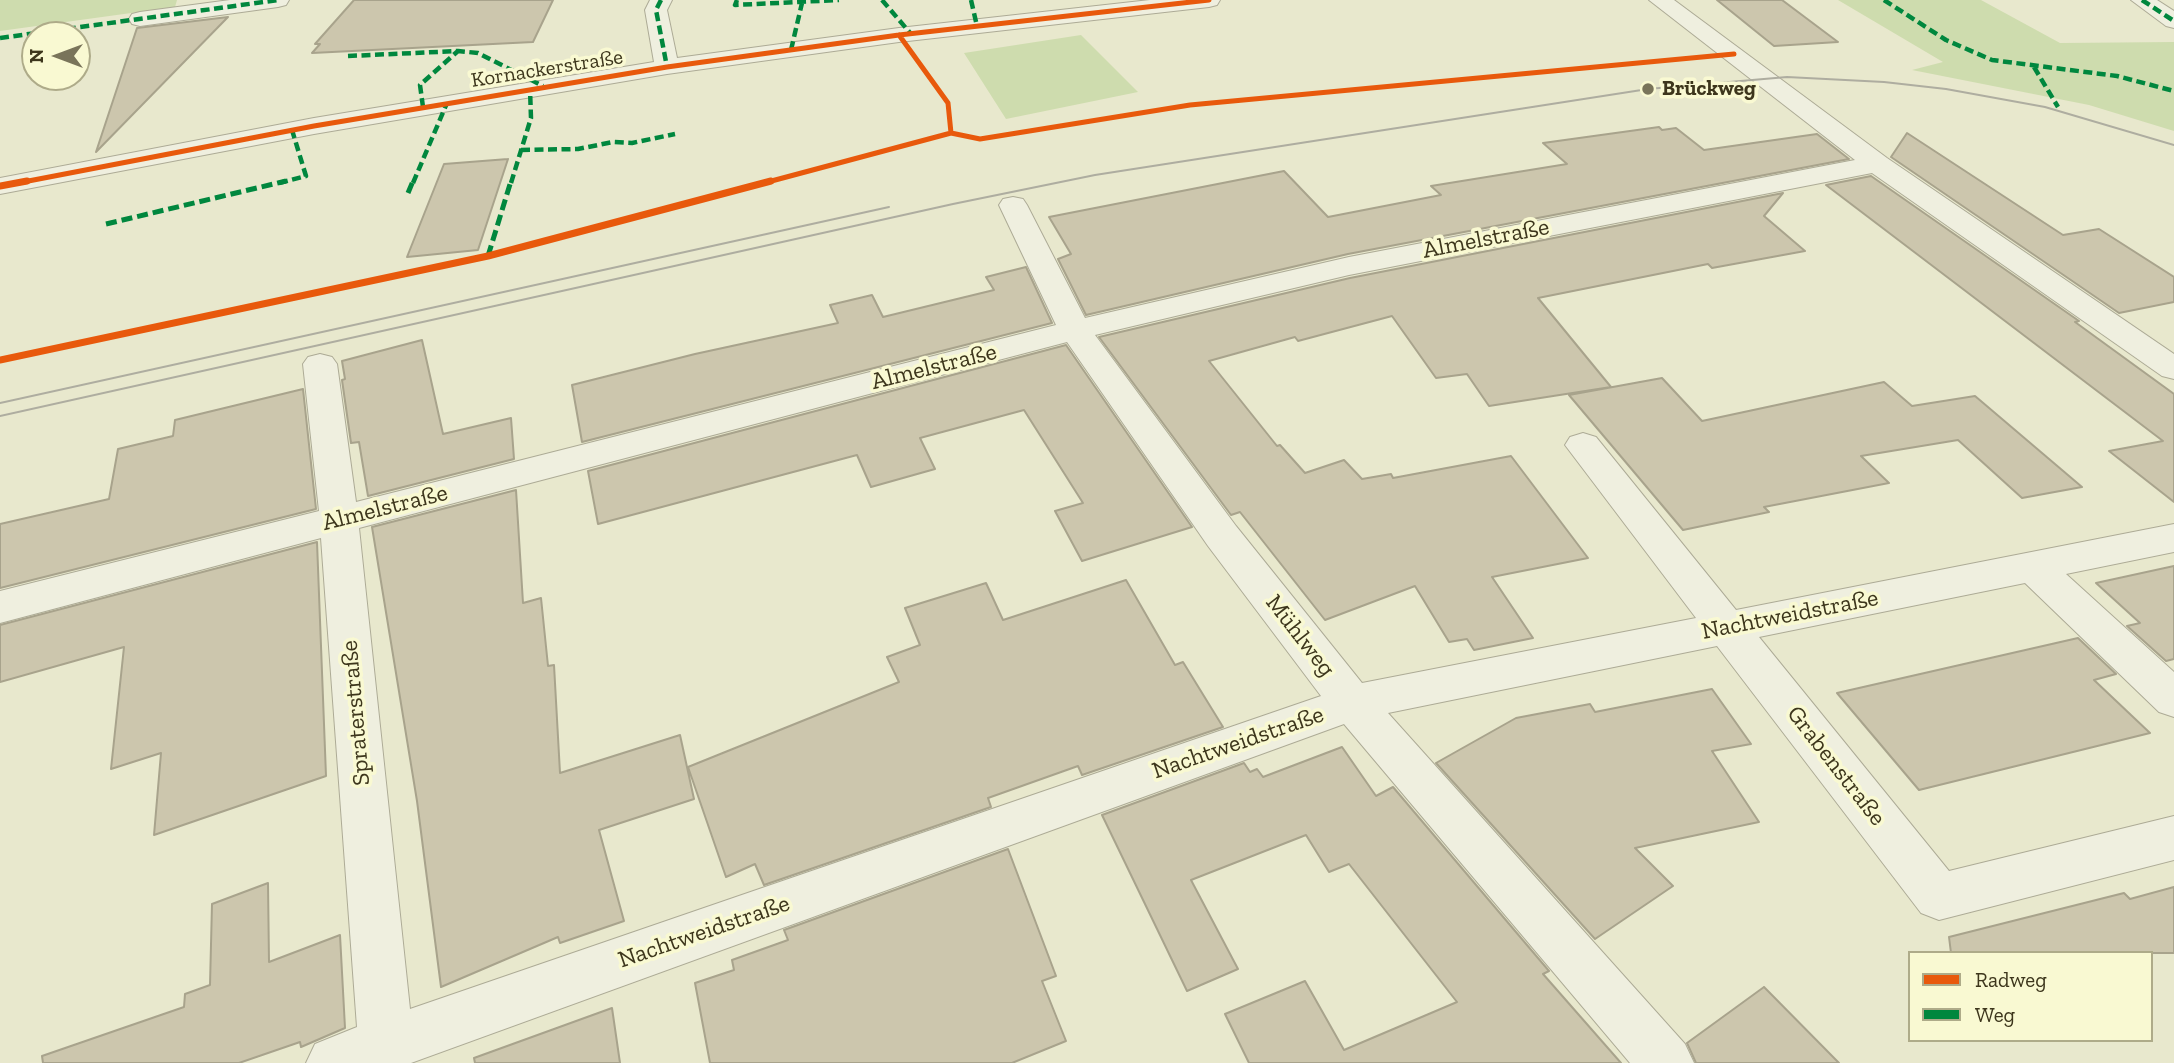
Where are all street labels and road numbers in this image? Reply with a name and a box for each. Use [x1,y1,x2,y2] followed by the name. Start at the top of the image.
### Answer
[469,45,625,93] street label: Kornackerstraße
[1420,213,1552,265] street label: Almelstraße
[868,338,1000,396] street label: Almelstraße
[319,479,451,537] street label: Almelstraße
[1699,584,1881,646] street label: Nachtweidstraße
[1259,589,1341,683] street label: Mühlweg
[335,639,377,787] street label: Spraterstraße
[1148,700,1328,786] street label: Nachtweidstraße
[1780,700,1892,832] street label: Grabenstraße
[614,889,794,975] street label: Nachtweidstraße

